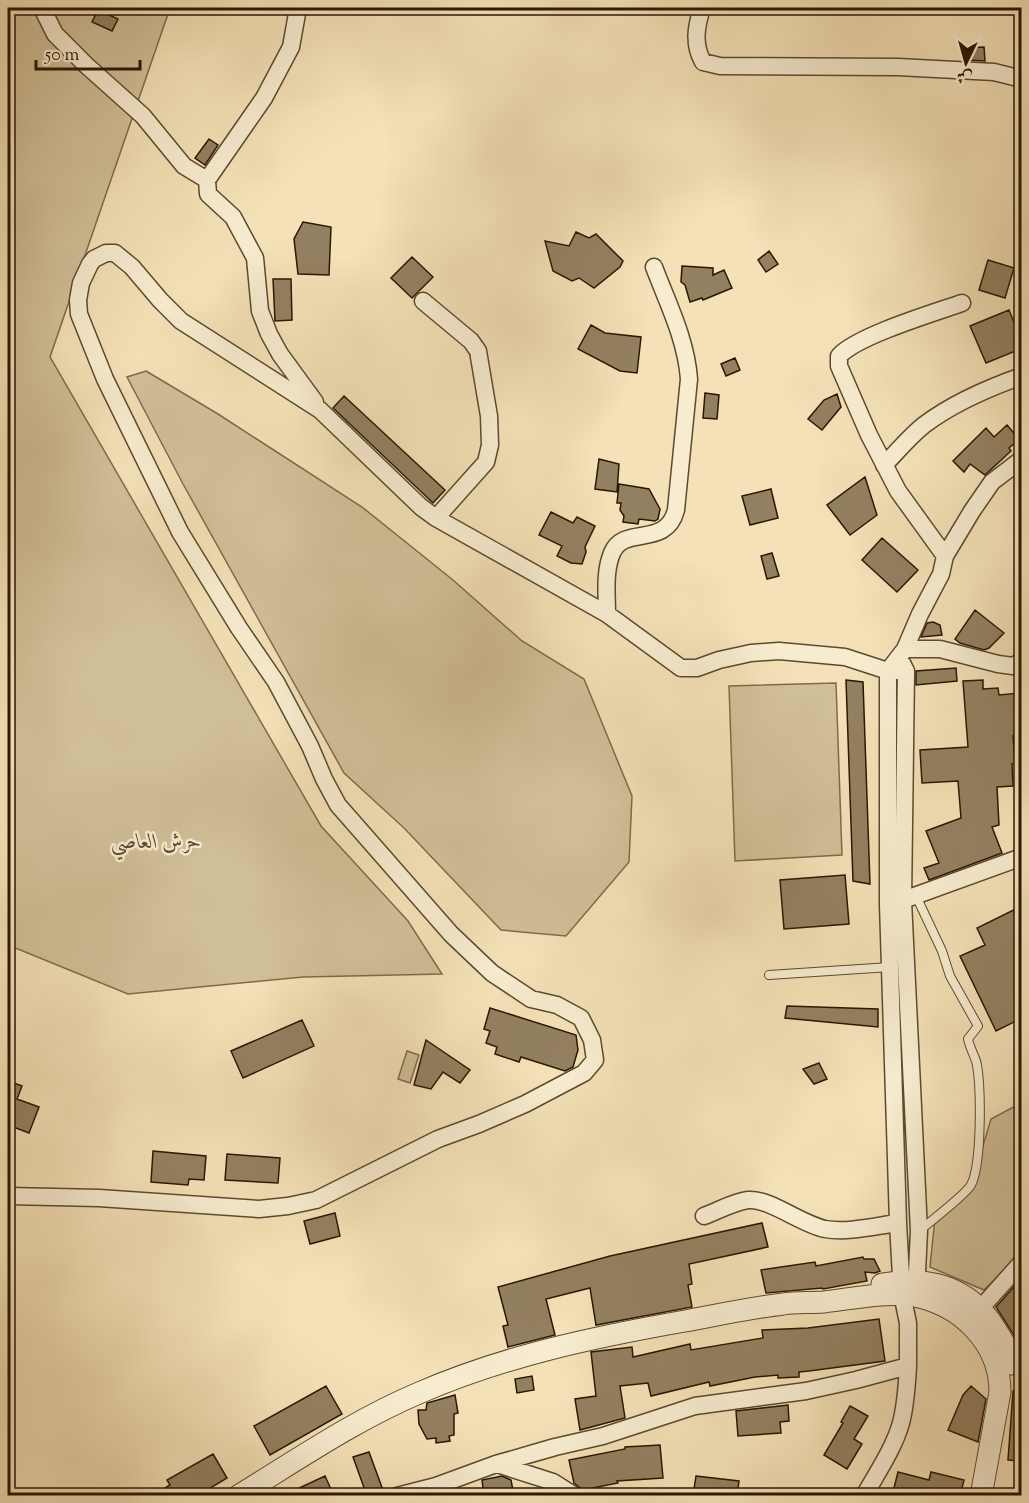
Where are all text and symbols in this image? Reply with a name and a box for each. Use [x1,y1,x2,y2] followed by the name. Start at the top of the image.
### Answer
[36,33,140,71] scale bar
[936,33,996,93] north arrow
[44,43,80,69] text: 50 m
[956,63,974,88] text: ش
[111,828,202,861] park label: حرش العاصي

